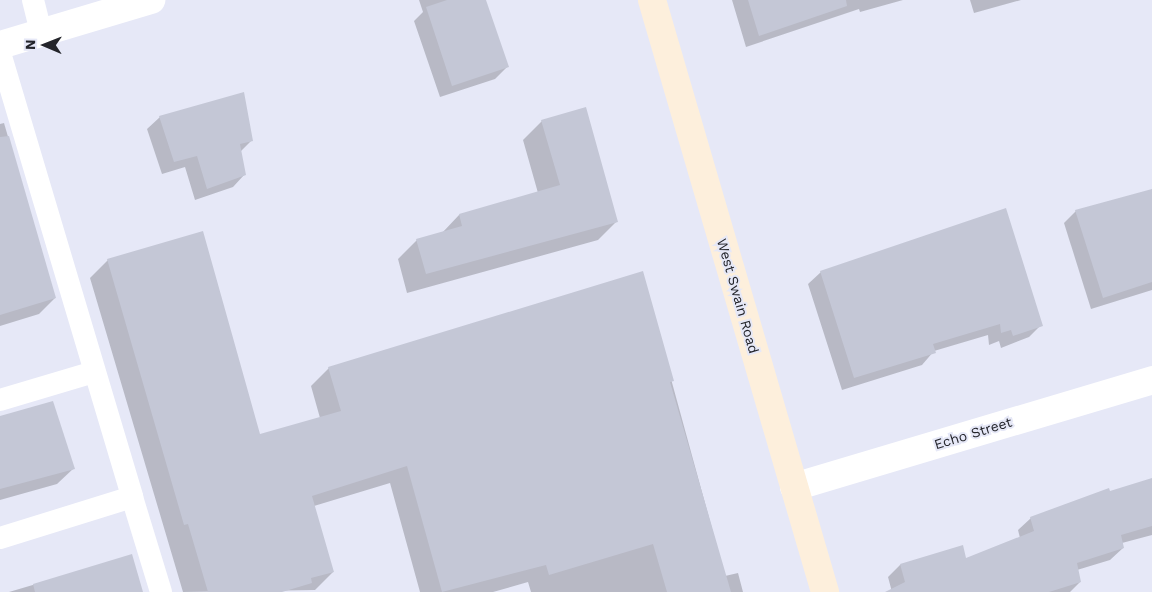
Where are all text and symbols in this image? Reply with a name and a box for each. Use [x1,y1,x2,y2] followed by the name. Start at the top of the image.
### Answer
[20,20,70,70] north arrow
[22,39,38,50] text: N
[714,237,762,355] street label: West Swain Road
[932,413,1014,453] street label: Echo Street

